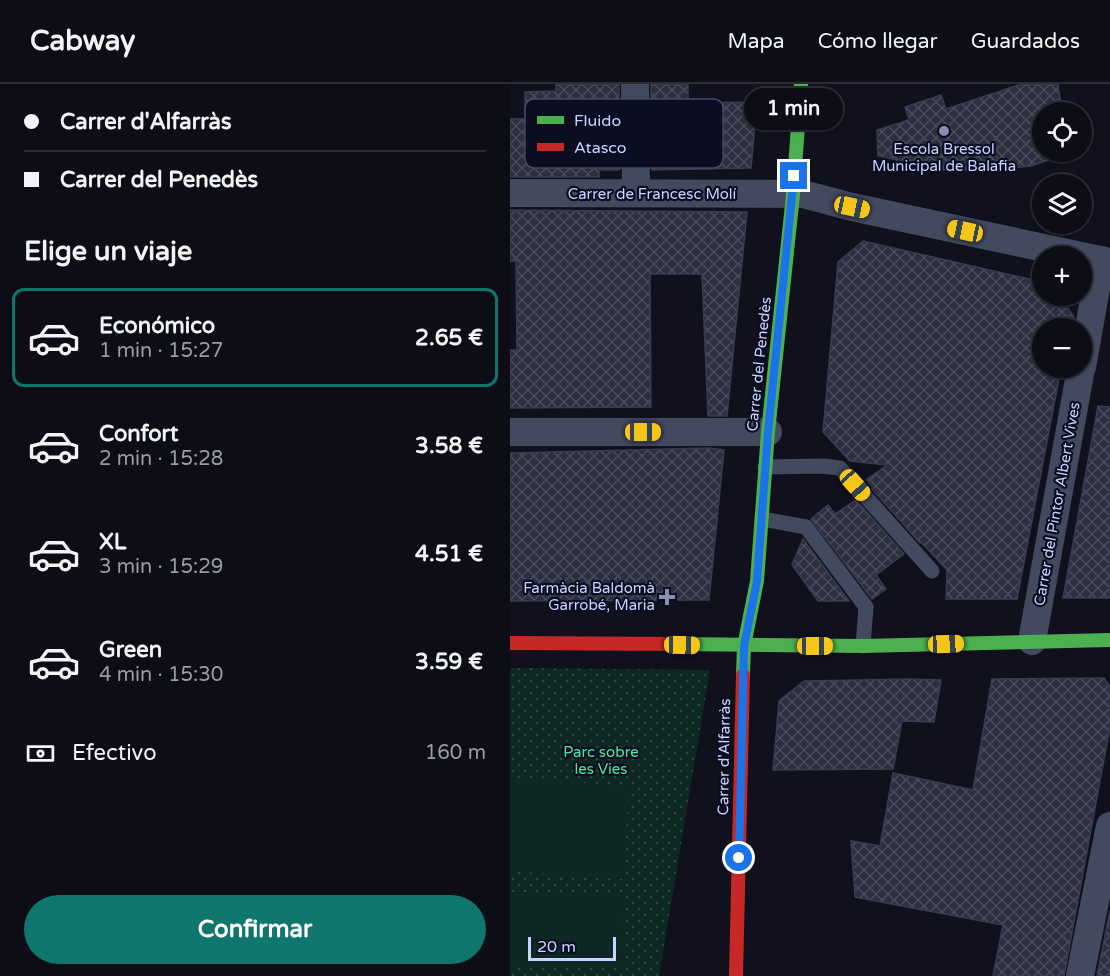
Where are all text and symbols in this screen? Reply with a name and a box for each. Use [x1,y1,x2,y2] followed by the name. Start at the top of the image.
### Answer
[30,24,135,58] text: Cabway
[727,29,785,54] text: Mapa
[818,29,938,54] text: Cómo llegar
[971,29,1080,54] text: Guardados
[744,89,844,131] callout: 1 min
[767,97,820,121] text: 1 min
[525,99,723,168] legend
[1032,102,1092,378] map controls
[1032,102,1092,162] button: locate
[60,109,232,135] text: Carrer d'Alfarràs
[574,111,621,131] text: Fluido
[937,124,951,138] marker: Escola Bressol Municipal de Balafia
[574,138,627,158] text: Atasco
[872,140,1016,175] place label: Escola Bressol Municipal de Balafia
[780,162,807,189] route end
[60,167,258,193] text: Carrer del Penedès
[1032,174,1092,234] button: layers
[568,185,737,203] street label: Carrer de Francesc Molí
[833,194,871,220] car
[946,218,984,244] car
[24,235,192,268] text: Elige un viaje
[1032,246,1092,306] button: +
[743,296,775,432] street label: Carrer del Penedès
[27,311,81,365] icon: car
[99,313,215,339] text: Económico
[1032,318,1092,378] button: −
[415,325,483,351] text: 2.65 €
[99,339,223,363] text: 1 min · 15:27
[1030,401,1084,607] street label: Carrer del Pintor Albert Vives
[27,419,81,473] icon: car
[99,421,178,447] text: Confort
[625,423,661,441] car
[415,433,483,459] text: 3.58 €
[99,447,223,471] text: 2 min · 15:28
[836,466,874,504] car
[27,527,81,581] icon: car
[99,529,126,555] text: XL
[415,541,483,567] text: 4.51 €
[99,555,223,579] text: 3 min · 15:29
[523,579,655,614] place label: Farmàcia Baldomà Garrobé, Maria
[660,590,674,604] marker: Farmàcia Baldomà Garrobé, Maria
[928,634,964,654] car
[27,635,81,689] icon: car
[664,636,700,654] car
[99,637,162,663] text: Green
[797,637,833,655] car
[415,649,483,675] text: 3.59 €
[99,663,223,687] text: 4 min · 15:30
[714,698,734,816] street label: Carrer d'Alfarràs
[24,737,57,770] icon: cash
[72,740,157,766] text: Efectivo
[425,741,486,765] text: 160 m
[563,743,639,778] park label: Parc sobre les Vies
[725,844,752,871] route start
[24,895,486,964] button: Confirmar
[528,934,616,962] scale bar
[537,937,576,957] text: 20 m

